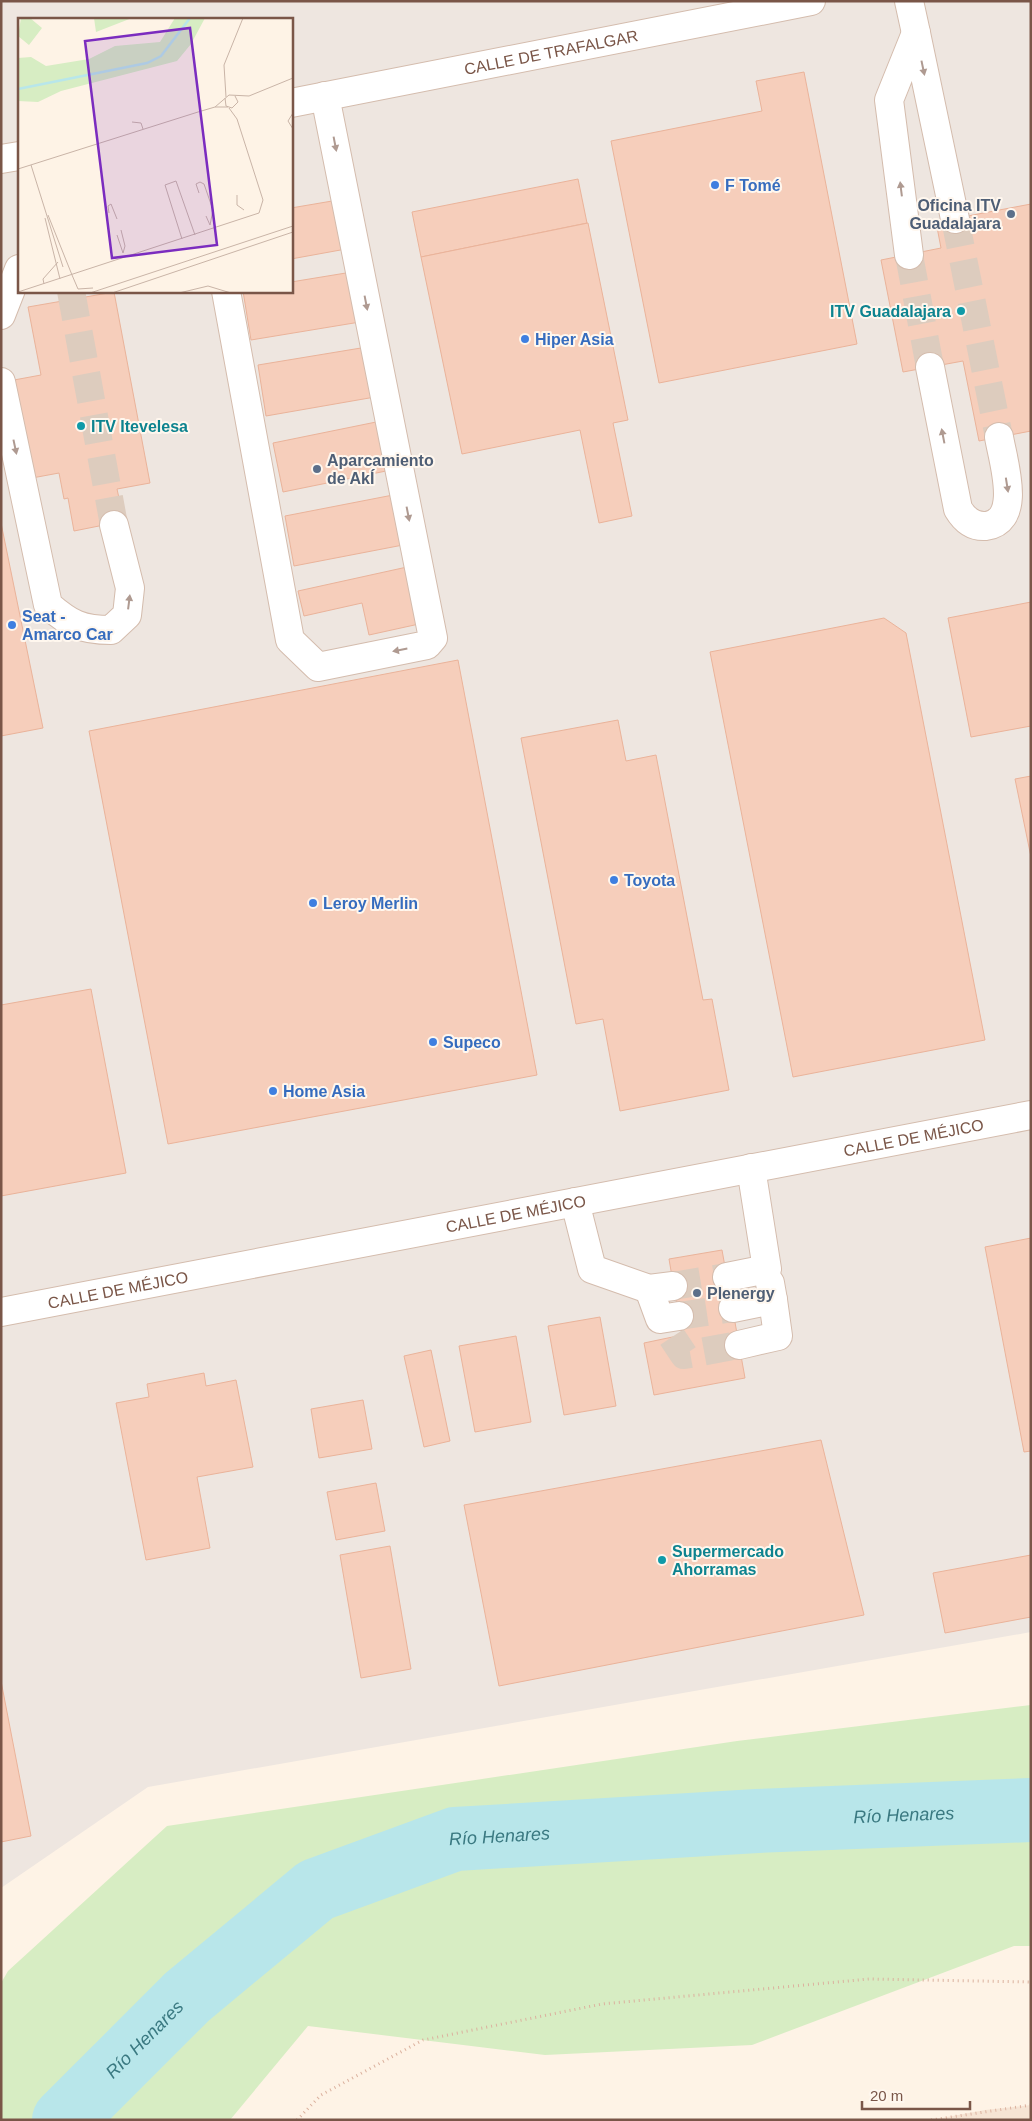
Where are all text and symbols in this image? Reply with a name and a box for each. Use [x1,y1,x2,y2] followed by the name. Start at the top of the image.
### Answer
[18,18,292,292] inset map
[463,27,639,78] street label: CALLE DE TRAFALGAR
[919,60,927,75] one-way arrow
[331,136,339,152] one-way arrow
[725,177,781,194] place label: F Tomé
[709,179,721,191] marker: F Tomé
[897,181,905,197] one-way arrow
[909,197,1001,232] place label: Oficina ITV Guadalajara
[1005,208,1017,220] marker: Oficina ITV Guadalajara
[363,296,371,312] one-way arrow
[830,303,951,320] place label: ITV Guadalajara
[955,305,967,317] marker: ITV Guadalajara
[535,331,614,348] place label: Hiper Asia
[519,333,531,345] marker: Hiper Asia
[91,418,188,435] place label: ITV Itevelesa
[75,420,87,432] marker: ITV Itevelesa
[939,427,947,443] one-way arrow
[11,439,19,454] one-way arrow
[327,452,434,487] place label: Aparcamiento de AkÍ
[311,463,323,475] marker: Aparcamiento de AkÍ
[1003,478,1011,494] one-way arrow
[405,507,413,523] one-way arrow
[125,594,133,610] one-way arrow
[22,608,113,643] place label: Seat - Amarco Car
[6,619,18,631] marker: Seat - Amarco Car
[393,646,408,654] one-way arrow
[624,872,675,889] place label: Toyota
[608,874,620,886] marker: Toyota
[323,895,418,912] place label: Leroy Merlin
[307,897,319,909] marker: Leroy Merlin
[443,1034,501,1051] place label: Supeco
[427,1036,439,1048] marker: Supeco
[283,1083,365,1100] place label: Home Asia
[267,1085,279,1097] marker: Home Asia
[842,1116,985,1160] street label: CALLE DE MÉJICO
[444,1192,587,1236] street label: CALLE DE MÉJICO
[46,1268,189,1312] street label: CALLE DE MÉJICO
[707,1285,775,1302] place label: Plenergy
[691,1287,703,1299] marker: Plenergy
[672,1543,784,1578] place label: Supermercado Ahorramas
[656,1554,668,1566] marker: Supermercado Ahorramas
[853,1803,955,1827] water label: Río Henares
[448,1823,550,1849] water label: Río Henares
[102,1997,187,2082] water label: Río Henares
[862,2078,970,2110] scale bar
[870,2087,903,2104] text: 20 m

